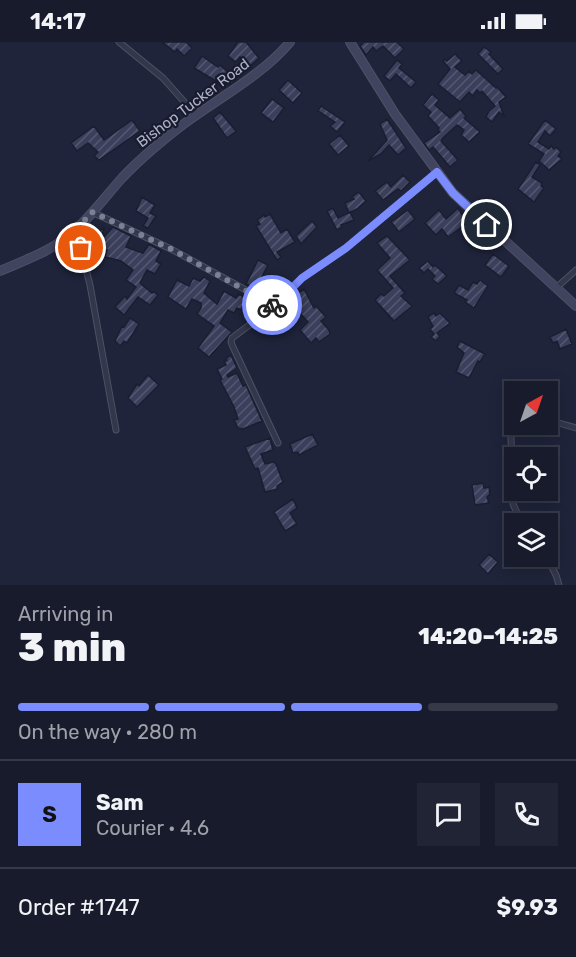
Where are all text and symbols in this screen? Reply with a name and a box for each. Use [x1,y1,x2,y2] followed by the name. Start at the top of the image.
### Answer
[30,8,86,35] text: 14:17
[133,55,253,151] street label: Bishop Tucker Road
[461,199,512,250] pin
[470,208,503,241] icon: home
[55,222,106,273] pin
[64,231,97,264] icon: bag
[242,275,302,335] courier
[256,289,289,322] icon: bike
[504,381,558,435] north arrow
[504,381,558,567] map controls
[504,447,558,501] button: locate
[504,513,558,567] button: layers
[18,602,113,626] text: Arriving in
[418,623,558,650] text: 14:20–14:25
[18,625,126,671] text: 3 min
[18,720,197,744] text: On the way · 280 m
[417,783,480,846] button: chat
[495,783,558,846] button: phone
[96,789,144,816] text: Sam
[42,801,57,828] text: S
[96,816,209,840] text: Courier · 4.6
[18,894,140,921] text: Order #1747
[497,894,558,921] text: $9.93

